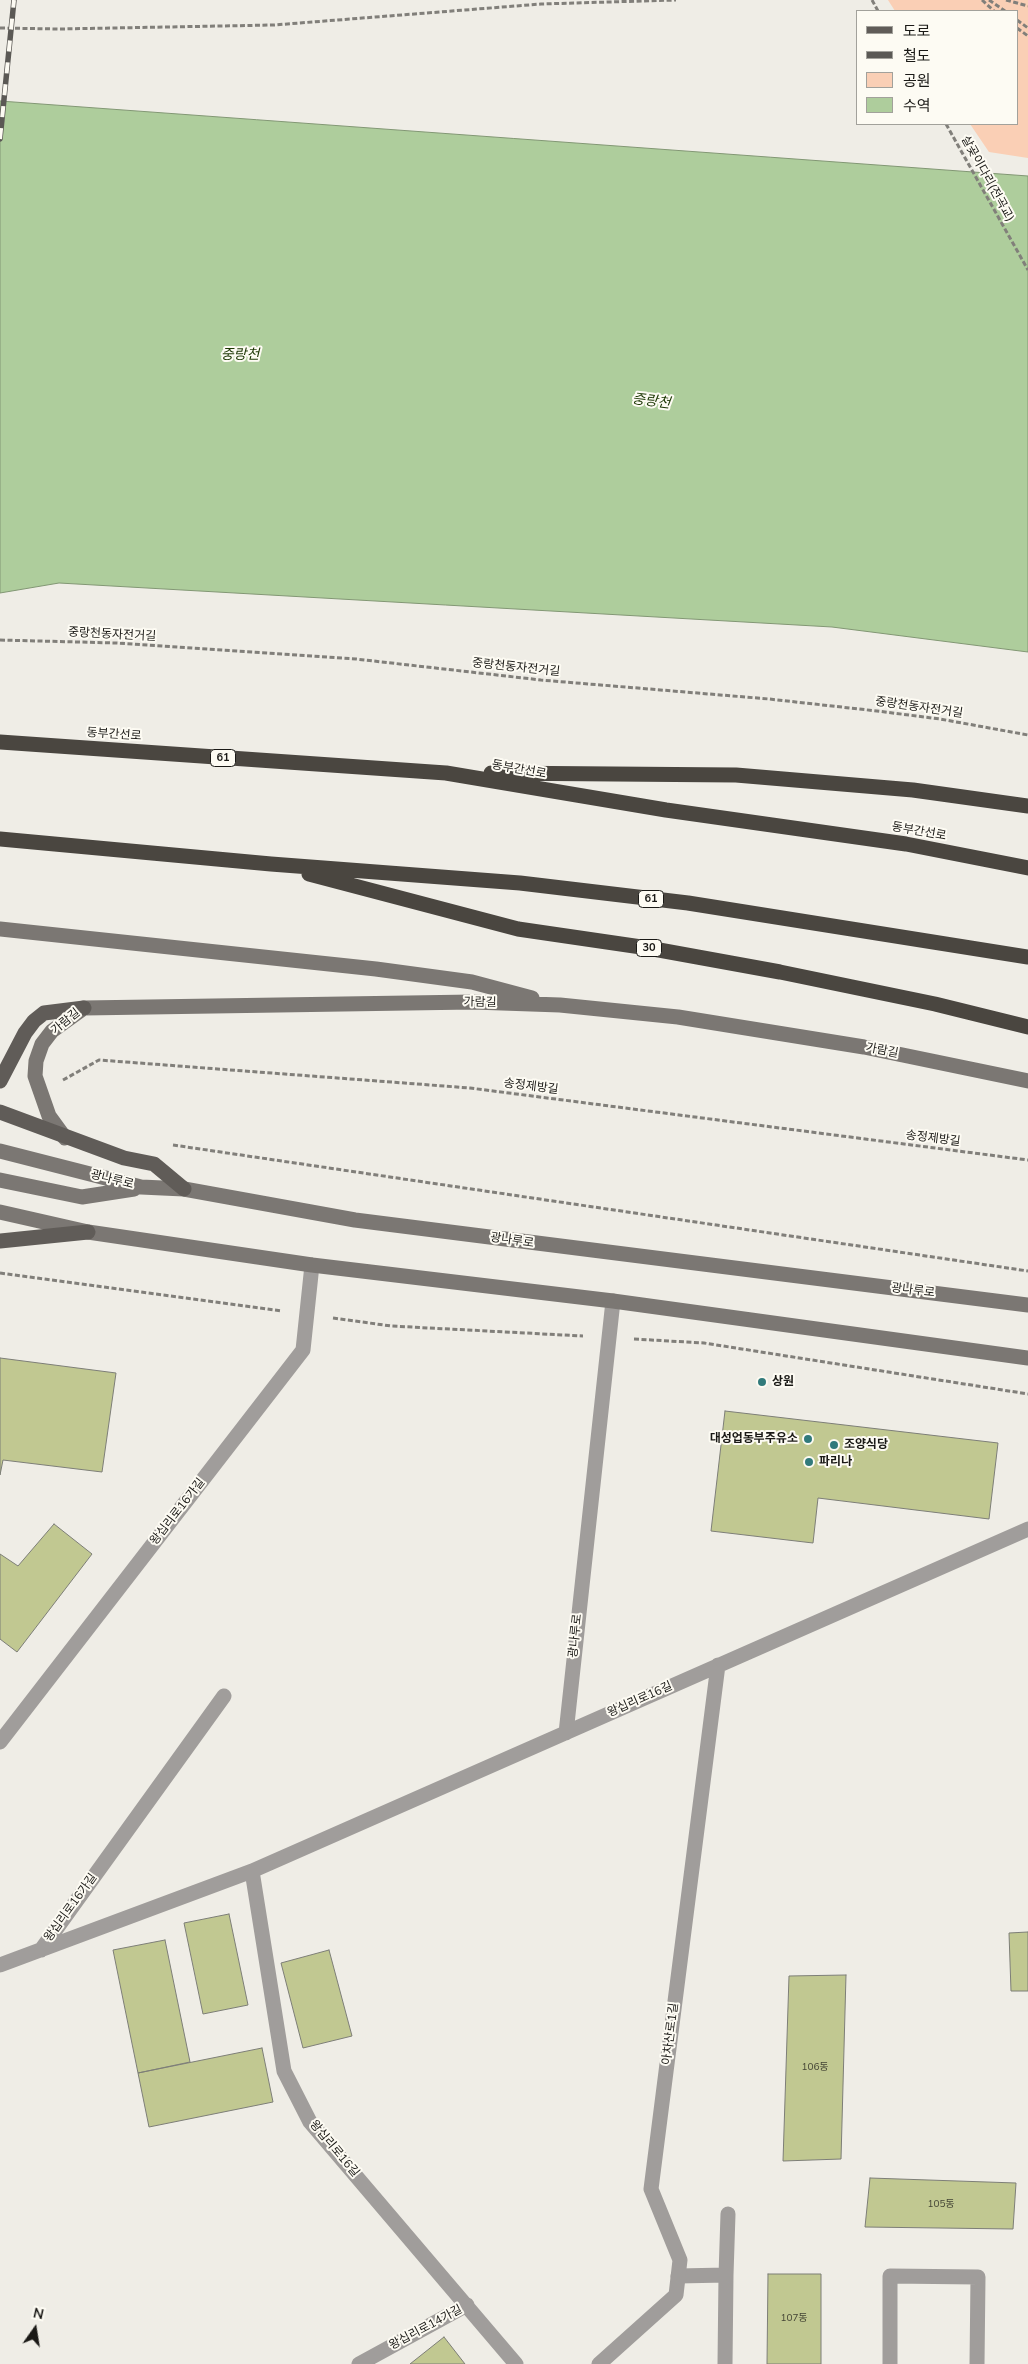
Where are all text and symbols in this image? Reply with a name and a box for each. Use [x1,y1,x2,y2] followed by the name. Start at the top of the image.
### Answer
[856,10,1018,125] legend
[903,21,931,41] text: 도로
[903,46,931,66] text: 철도
[903,71,931,91] text: 공원
[903,96,931,116] text: 수역
[957,134,1017,224] street label: 살곶이다리(전곡교)
[221,348,259,364] water label: 중랑천
[631,391,671,413] water label: 중랑천
[68,625,156,645] street label: 중랑천동자전거길
[471,656,561,680] street label: 중랑천동자전거길
[874,695,964,721] street label: 중랑천동자전거길
[86,726,142,744] street label: 동부간선로
[210,750,236,766] road number: 61
[491,758,547,782] street label: 동부간선로
[891,820,947,844] street label: 동부간선로
[638,891,664,908] road number: 61
[636,940,662,956] road number: 30
[463,996,497,1010] street label: 가람길
[49,1006,83,1038] street label: 가람길
[864,1041,900,1061] street label: 가람길
[503,1076,559,1098] street label: 송정제방길
[905,1128,961,1150] street label: 송정제방길
[89,1168,135,1192] street label: 광나루로
[489,1231,535,1251] street label: 광나루로
[890,1281,936,1301] street label: 광나루로
[772,1375,794,1389] place label: 상원
[756,1376,768,1388] marker: 상원
[710,1432,798,1446] place label: 대성업동부주유소
[802,1433,814,1445] marker: 대성업동부주유소
[844,1438,888,1452] place label: 조양식당
[828,1439,840,1451] marker: 조양식당
[819,1455,852,1469] place label: 파리나
[803,1456,815,1468] marker: 파리나
[148,1476,208,1548] street label: 왕십리로16가길
[567,1613,585,1659] street label: 광나루로
[605,1679,675,1721] street label: 왕십리로16길
[41,1871,101,1945] street label: 왕십리로16가길
[660,2002,682,2066] street label: 아차산로1길
[801,2062,829,2074] house number: 106동
[306,2118,362,2180] street label: 왕십리로16길
[927,2199,955,2211] house number: 105동
[31,2303,46,2324] text: N
[387,2303,465,2353] street label: 왕십리로14가길
[10,2304,60,2354] north arrow
[780,2313,808,2325] house number: 107동

